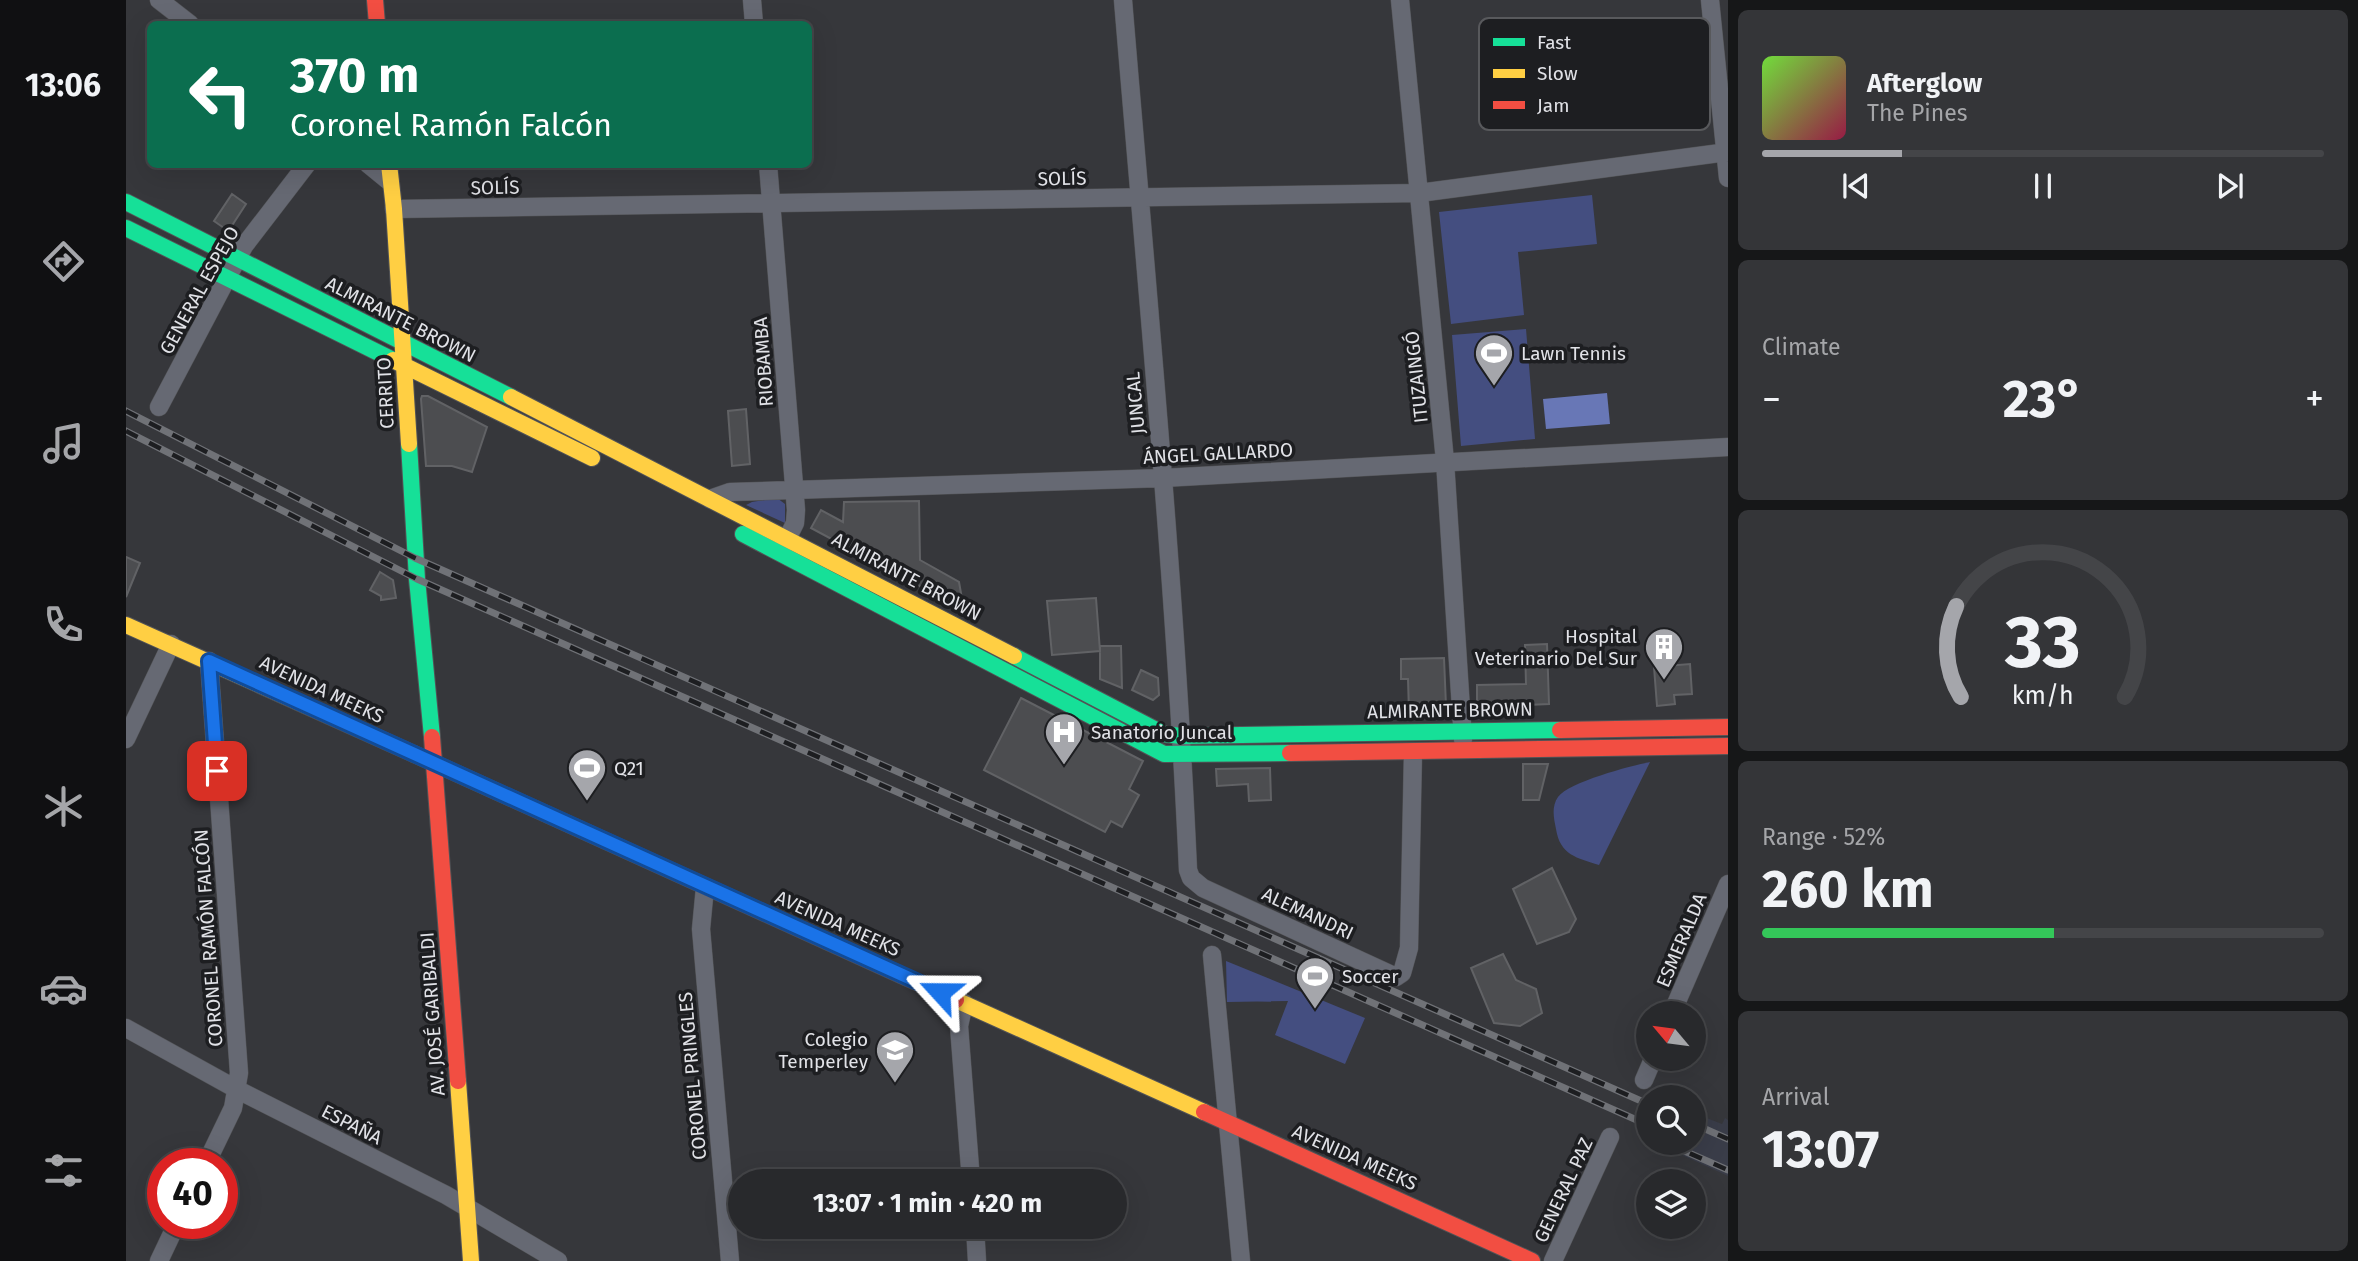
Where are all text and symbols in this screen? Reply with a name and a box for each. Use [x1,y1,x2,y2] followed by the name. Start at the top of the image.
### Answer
[1479,18,1710,130] legend
[1537,31,1571,54] text: Fast
[290,46,419,105] text: 370 m
[175,49,266,140] icon: left
[1537,62,1578,85] text: Slow
[25,66,101,104] text: 13:06
[1867,68,1982,99] text: Afterglow
[1537,94,1569,117] text: Jam
[1867,99,1968,127] text: The Pines
[290,106,612,144] text: Coronel Ramón Falcón
[1037,167,1087,190] street label: SOLÍS
[1837,167,1875,205] icon: previous
[2024,167,2062,205] icon: pause
[2211,167,2249,205] icon: next
[470,176,520,199] street label: SOLÍS
[155,222,244,358] street label: GENERAL ESPEJO
[39,237,88,286] icon: directions
[322,272,480,367] street label: ALMIRANTE BROWN
[749,316,778,408] street label: RIOBAMBA
[1400,330,1433,424] street label: ITUZAINGÓ
[1473,332,1515,387] sports icon: Lawn Tennis
[1762,333,1841,361] text: Climate
[1521,342,1626,365] place label: Lawn Tennis
[372,357,399,429] street label: CERRITO
[2003,368,2083,431] text: 23°
[1121,370,1150,435] street label: JUNCAL
[1762,376,1781,422] text: −
[2305,376,2324,422] text: +
[39,419,88,468] icon: music
[1142,438,1294,469] street label: ÁNGEL GALLARDO
[828,527,985,625] street label: ALMIRANTE BROWN
[2004,599,2081,686] text: 33
[39,600,88,649] icon: phone
[1475,625,1638,670] place label: Hospital Veterinario Del Sur
[1643,626,1685,681] building icon: Hospital Veterinario Del Sur
[256,651,388,728] street label: AVENIDA MEEKS
[2012,680,2074,710] text: km/h
[1367,698,1533,723] street label: ALMIRANTE BROWN
[1043,711,1085,766] hospital icon: Sanatorio Juncal
[1091,721,1233,744] place label: Sanatorio Juncal
[187,741,247,801] pin
[566,747,608,802] sports icon: Q21
[198,752,236,790] icon: arrive
[614,757,644,780] place label: Q21
[39,782,88,831] icon: climate
[1762,823,1885,851] text: Range · 52%
[189,828,228,1047] street label: CORONEL RAMÓN FALCÓN
[1762,858,1934,921] text: 260 km
[1258,882,1357,945] street label: ALEMANDRI
[772,886,904,961] street label: AVENIDA MEEKS
[1651,890,1712,991] street label: ESMERALDA
[415,931,450,1097] street label: AV. JOSÉ GARIBALDI
[903,955,977,1029] position arrow
[1294,955,1336,1010] sports icon: Soccer
[39,964,88,1013] icon: car
[1342,965,1399,988] place label: Soccer
[674,991,711,1161] street label: CORONEL PRINGLES
[1636,1001,1706,1071] north arrow
[1636,1001,1706,1239] map controls
[779,1028,869,1073] place label: Colegio Temperley
[874,1029,916,1084] school or university icon: Colegio Temperley
[1762,1083,1829,1111] text: Arrival
[1636,1085,1706,1155] button: search
[318,1099,386,1149] street label: ESPAÑA
[1762,1118,1879,1181] text: 13:07
[1289,1120,1421,1195] street label: AVENIDA MEEKS
[1529,1134,1598,1246] street label: GENERAL PAZ
[39,1146,88,1195] icon: filters
[147,1148,238,1239] speed limit sign: 40
[1636,1169,1706,1239] button: layers
[813,1188,1042,1219] text: 13:07 · 1 min · 420 m

